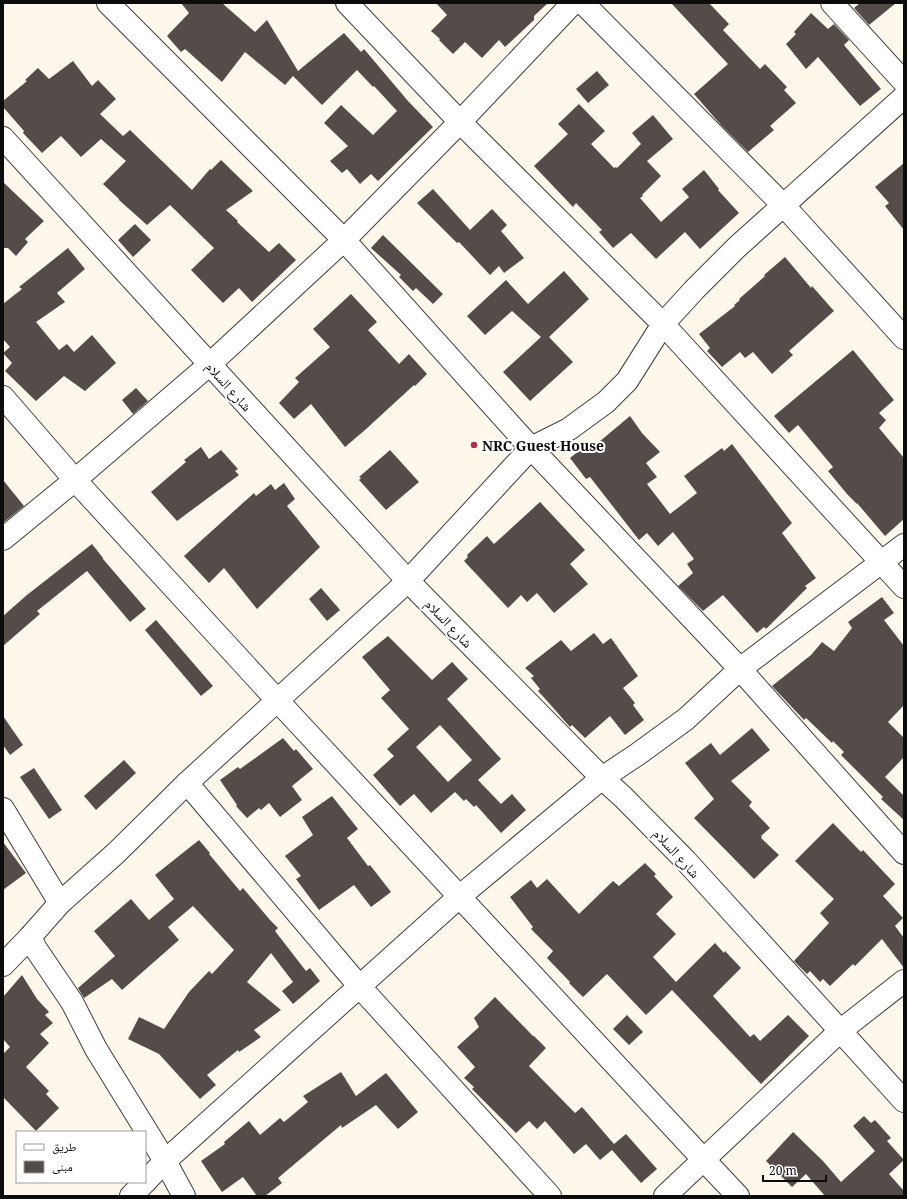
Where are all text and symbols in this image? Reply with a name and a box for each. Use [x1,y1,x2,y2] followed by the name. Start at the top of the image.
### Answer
[201,357,257,416] street label: شارع السلام
[482,436,604,455] place label: NRC Guest House
[469,440,479,450] marker: NRC Guest House
[420,594,477,652] street label: شارع السلام
[648,824,705,883] street label: شارع السلام
[16,1131,146,1183] legend
[52,1138,77,1155] text: طريق
[763,1157,826,1183] scale bar
[52,1158,73,1175] text: مبنى
[769,1162,797,1179] text: 20 m

